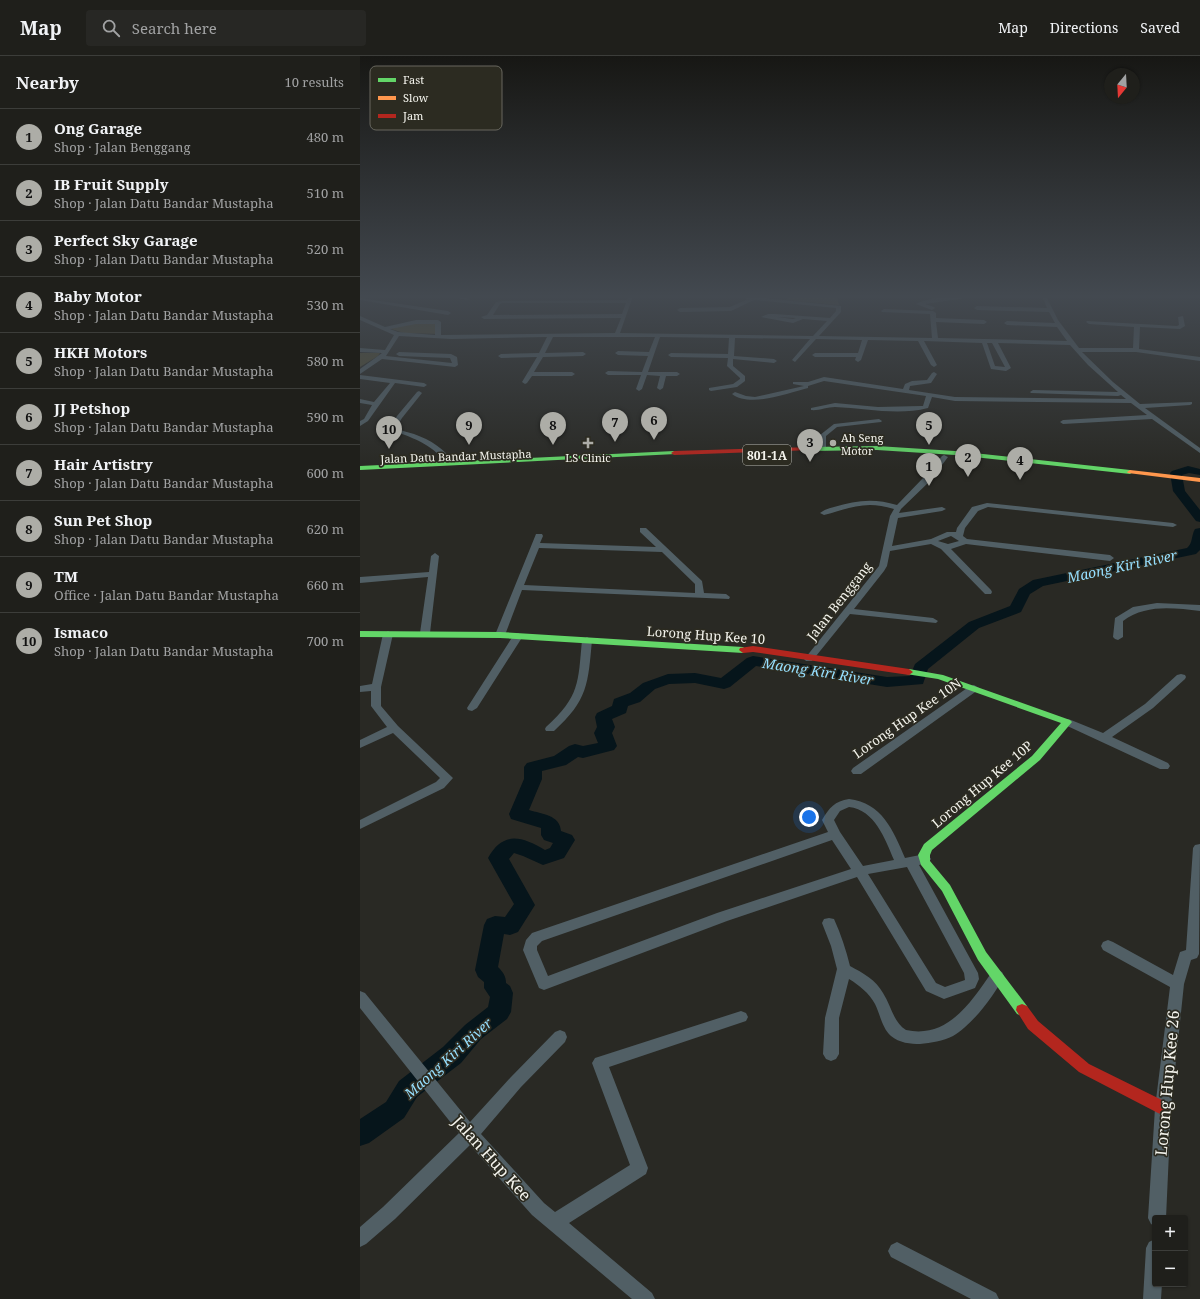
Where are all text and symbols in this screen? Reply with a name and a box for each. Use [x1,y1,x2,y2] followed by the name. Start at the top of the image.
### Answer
[86,10,366,46] search box
[20,15,62,41] text: Map
[100,17,122,39] icon: search
[132,18,217,38] text: Search here
[998,18,1028,37] text: Map
[1050,18,1118,37] text: Directions
[1140,18,1180,37] text: Saved
[370,66,502,130] legend
[1104,68,1140,104] north arrow
[16,71,79,94] text: Nearby
[403,72,424,87] text: Fast
[284,73,344,91] text: 10 results
[403,90,429,105] text: Slow
[402,108,424,123] text: Jam
[54,118,142,138] text: Ong Garage
[25,128,33,146] text: 1
[307,128,344,146] text: 480 m
[54,138,190,156] text: Shop · Jalan Benggang
[54,174,168,194] text: IB Fruit Supply
[25,184,33,202] text: 2
[307,184,344,202] text: 510 m
[54,194,274,212] text: Shop · Jalan Datu Bandar Mustapha
[54,230,197,250] text: Perfect Sky Garage
[25,240,33,258] text: 3
[307,240,344,258] text: 520 m
[54,250,274,268] text: Shop · Jalan Datu Bandar Mustapha
[54,286,142,306] text: Baby Motor
[25,296,33,314] text: 4
[307,296,344,314] text: 530 m
[54,306,274,324] text: Shop · Jalan Datu Bandar Mustapha
[54,342,147,362] text: HKH Motors
[25,352,33,370] text: 5
[307,352,344,370] text: 580 m
[54,362,274,380] text: Shop · Jalan Datu Bandar Mustapha
[54,398,130,418] text: JJ Petshop
[641,407,667,440] pin: 6
[25,408,33,426] text: 6
[307,408,344,426] text: 590 m
[602,409,628,442] pin: 7
[456,412,482,445] pin: 9
[540,412,566,445] pin: 8
[916,412,942,445] pin: 5
[376,416,402,449] pin: 10
[54,418,274,436] text: Shop · Jalan Datu Bandar Mustapha
[797,429,823,462] pin: 3
[841,430,884,458] place label: Ah Seng Motor
[582,437,594,449] marker: LS Clinic
[828,438,838,448] marker: Ah Seng Motor
[955,444,981,477] pin: 2
[743,445,791,465] road number: 801-1A
[379,446,532,466] street label: Jalan Datu Bandar Mustapha
[1007,447,1033,480] pin: 4
[565,450,611,465] place label: LS Clinic
[916,453,942,486] pin: 1
[54,454,153,474] text: Hair Artistry
[25,464,33,482] text: 7
[307,464,344,482] text: 600 m
[54,474,274,492] text: Shop · Jalan Datu Bandar Mustapha
[54,510,152,530] text: Sun Pet Shop
[25,520,33,538] text: 8
[307,520,344,538] text: 620 m
[54,530,274,548] text: Shop · Jalan Datu Bandar Mustapha
[1064,545,1179,587] water label: Maong Kiri River
[802,558,876,645] street label: Jalan Benggang
[54,566,78,586] text: TM
[25,576,33,594] text: 9
[307,576,344,594] text: 660 m
[54,586,279,604] text: Office · Jalan Datu Bandar Mustapha
[54,622,108,642] text: Ismaco
[646,622,766,648] street label: Lorong Hup Kee 10
[22,632,36,650] text: 10
[307,632,344,650] text: 700 m
[54,642,274,660] text: Shop · Jalan Datu Bandar Mustapha
[760,653,875,689] water label: Maong Kiri River
[849,674,965,762] street label: Lorong Hup Kee 10N
[928,736,1036,832] street label: Lorong Hup Kee 10P
[799,807,819,827] your location
[1150,1009,1184,1157] street label: Lorong Hup Kee 26
[399,1013,496,1103] water label: Maong Kiri River
[447,1110,536,1205] street label: Jalan Hup Kee
[1152,1215,1188,1287] map controls
[1152,1215,1188,1251] button: +
[1152,1251,1188,1287] button: −

